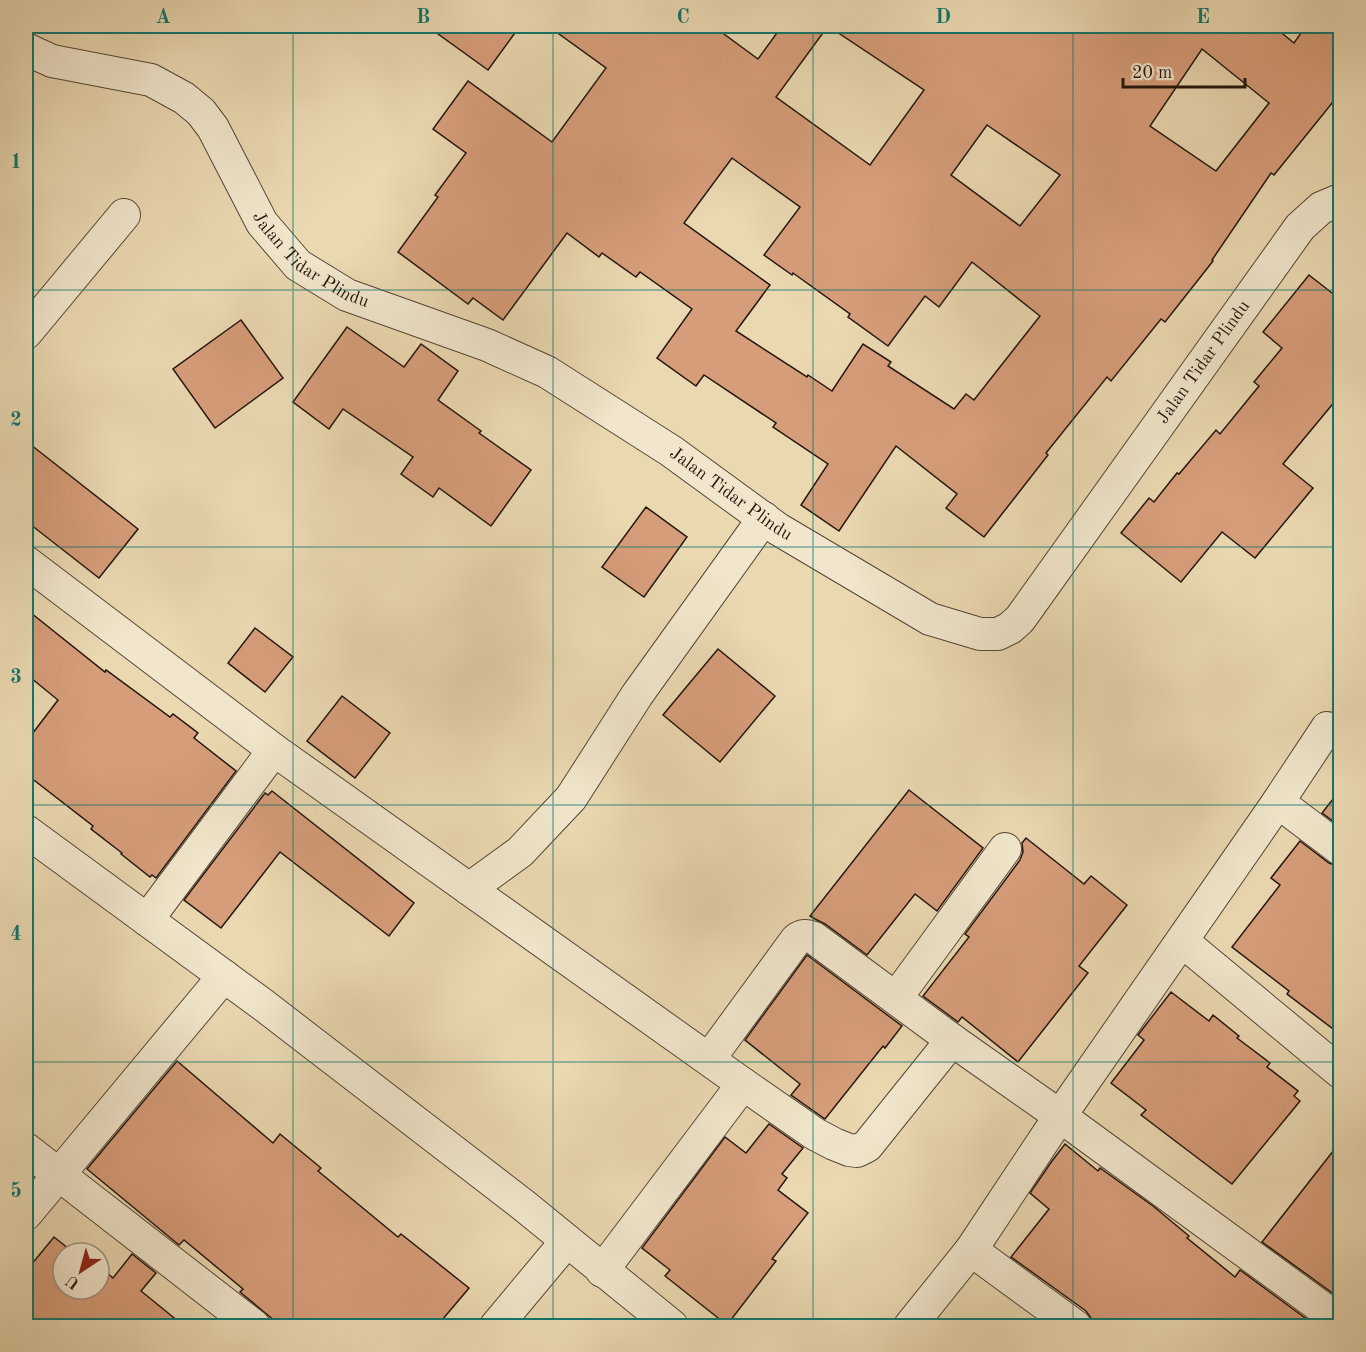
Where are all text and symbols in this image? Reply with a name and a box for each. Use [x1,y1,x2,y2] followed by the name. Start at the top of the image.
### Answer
[155,8,171,28] text: A
[416,8,430,28] text: B
[676,8,690,28] text: C
[935,8,951,28] text: D
[1196,8,1210,28] text: E
[1123,51,1244,89] scale bar
[1132,64,1172,82] text: 20 m
[10,153,22,173] text: 1
[249,209,372,311] street label: Jalan Tidar Plindu
[1154,297,1254,427] street label: Jalan Tidar Plindu
[10,411,22,431] text: 2
[666,444,795,544] street label: Jalan Tidar Plindu
[10,668,22,688] text: 3
[10,925,22,945] text: 4
[10,1181,22,1202] text: 5
[51,1241,111,1301] north arrow
[63,1271,83,1292] text: U

